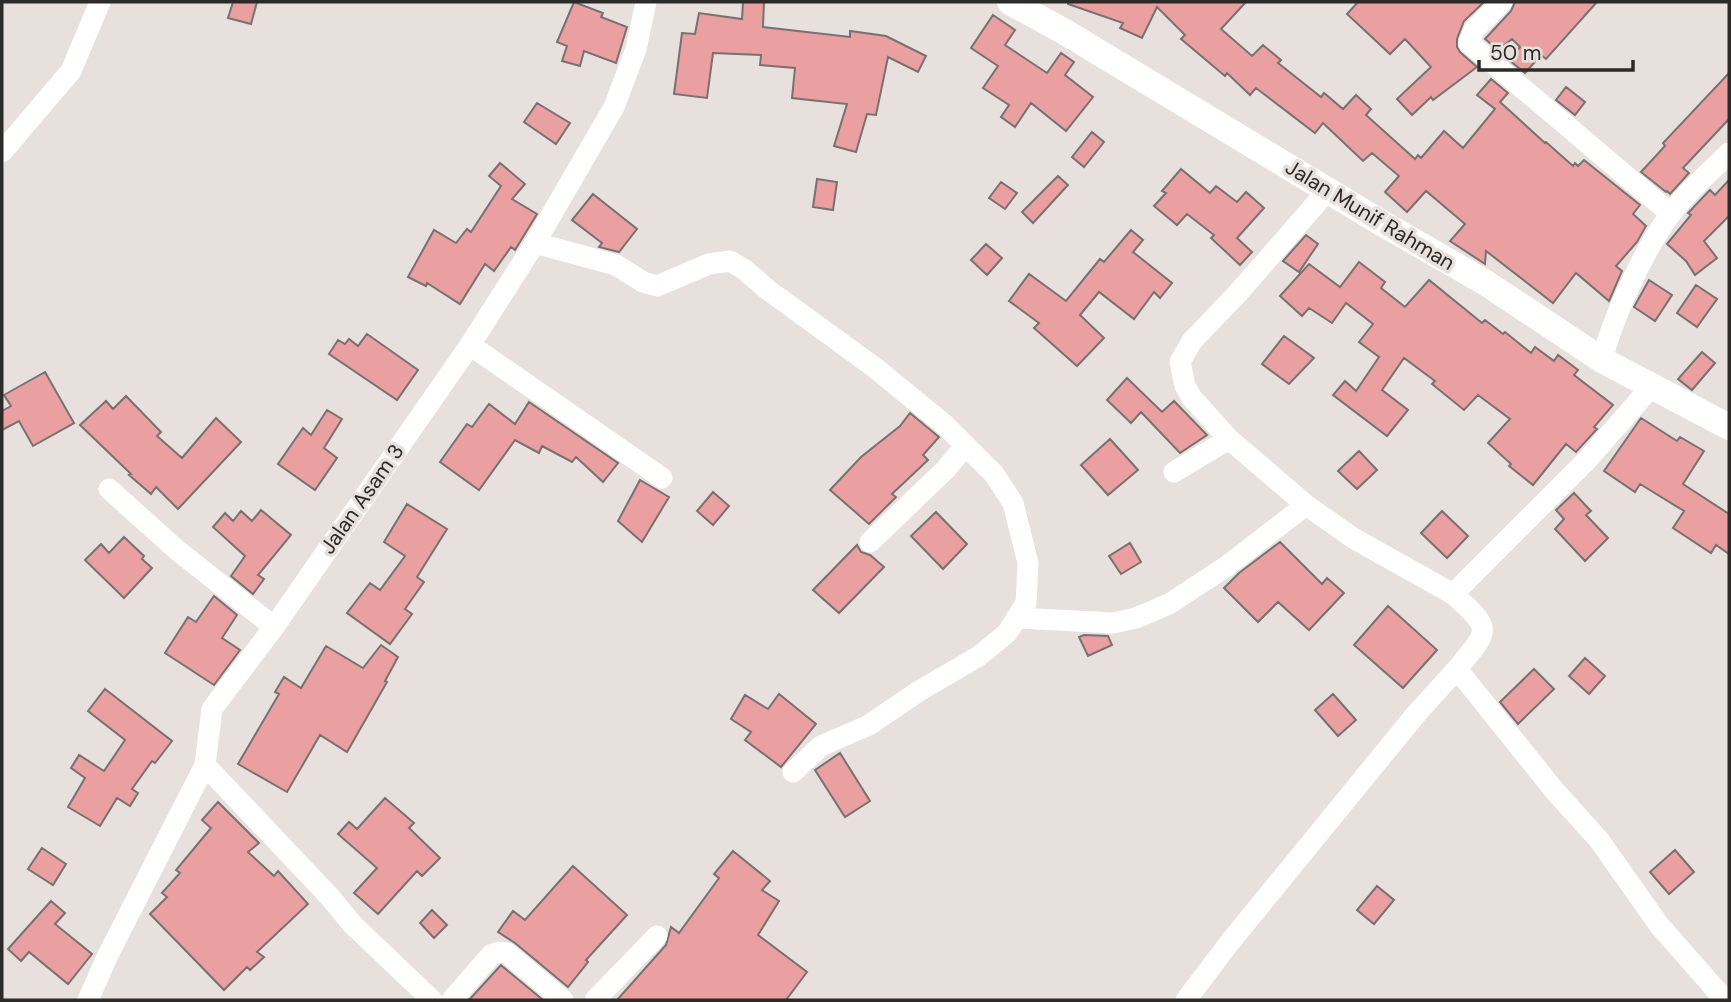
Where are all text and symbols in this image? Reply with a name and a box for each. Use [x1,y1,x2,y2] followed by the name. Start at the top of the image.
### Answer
[1479,28,1633,72] scale bar
[1490,39,1541,67] text: 50 m
[1280,153,1460,277] street label: Jalan Munif Rahman
[314,438,410,560] street label: Jalan Asam 3

